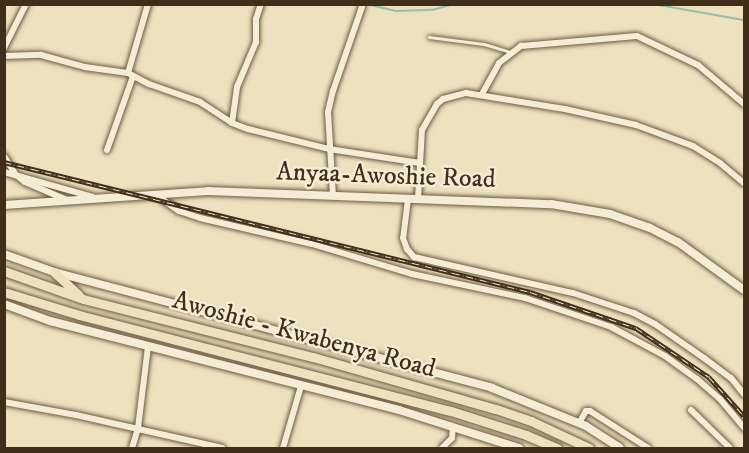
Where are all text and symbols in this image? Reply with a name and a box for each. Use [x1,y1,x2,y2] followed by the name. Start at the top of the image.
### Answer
[276,157,496,195] street label: Anyaa-Awoshie Road
[169,285,439,385] street label: Awoshie - Kwabenya Road

